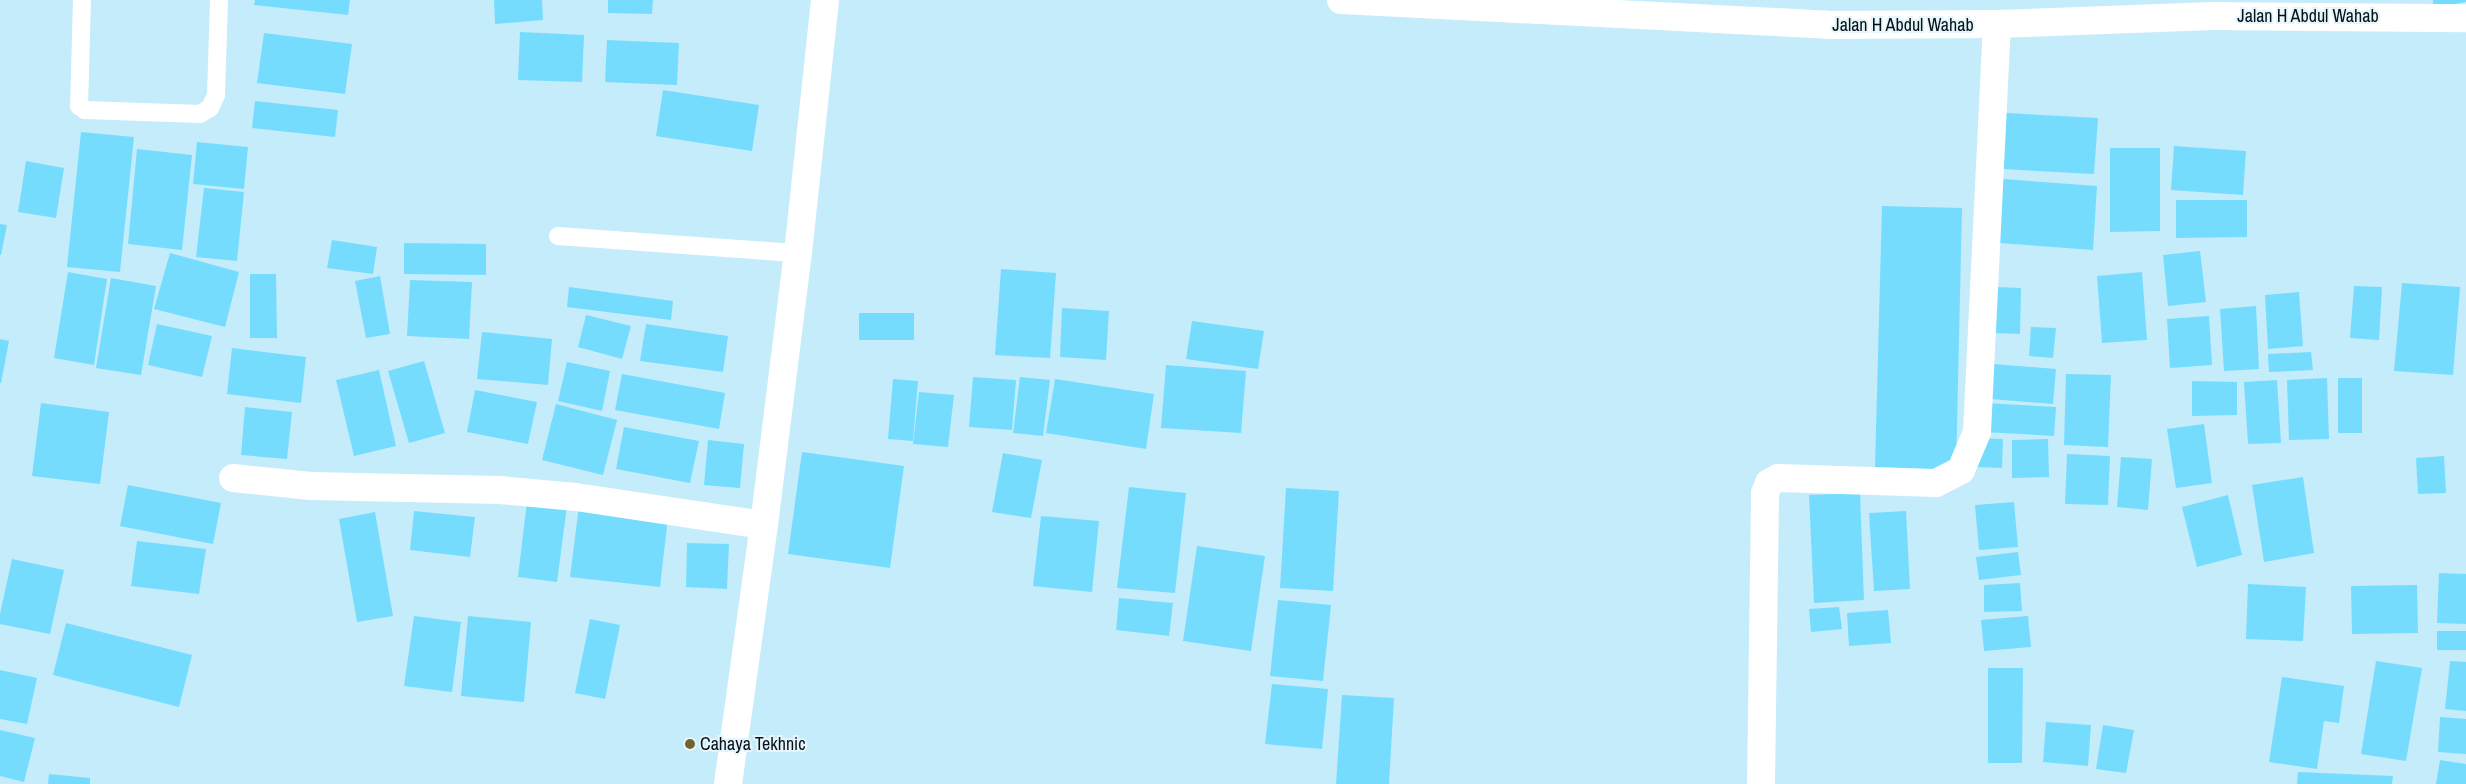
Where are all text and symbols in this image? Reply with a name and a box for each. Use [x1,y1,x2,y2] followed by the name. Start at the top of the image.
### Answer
[2237,5,2379,27] street label: Jalan H Abdul Wahab
[1832,14,1974,36] street label: Jalan H Abdul Wahab
[700,733,806,755] place label: Cahaya Tekhnic
[684,738,696,750] marker: Cahaya Tekhnic

